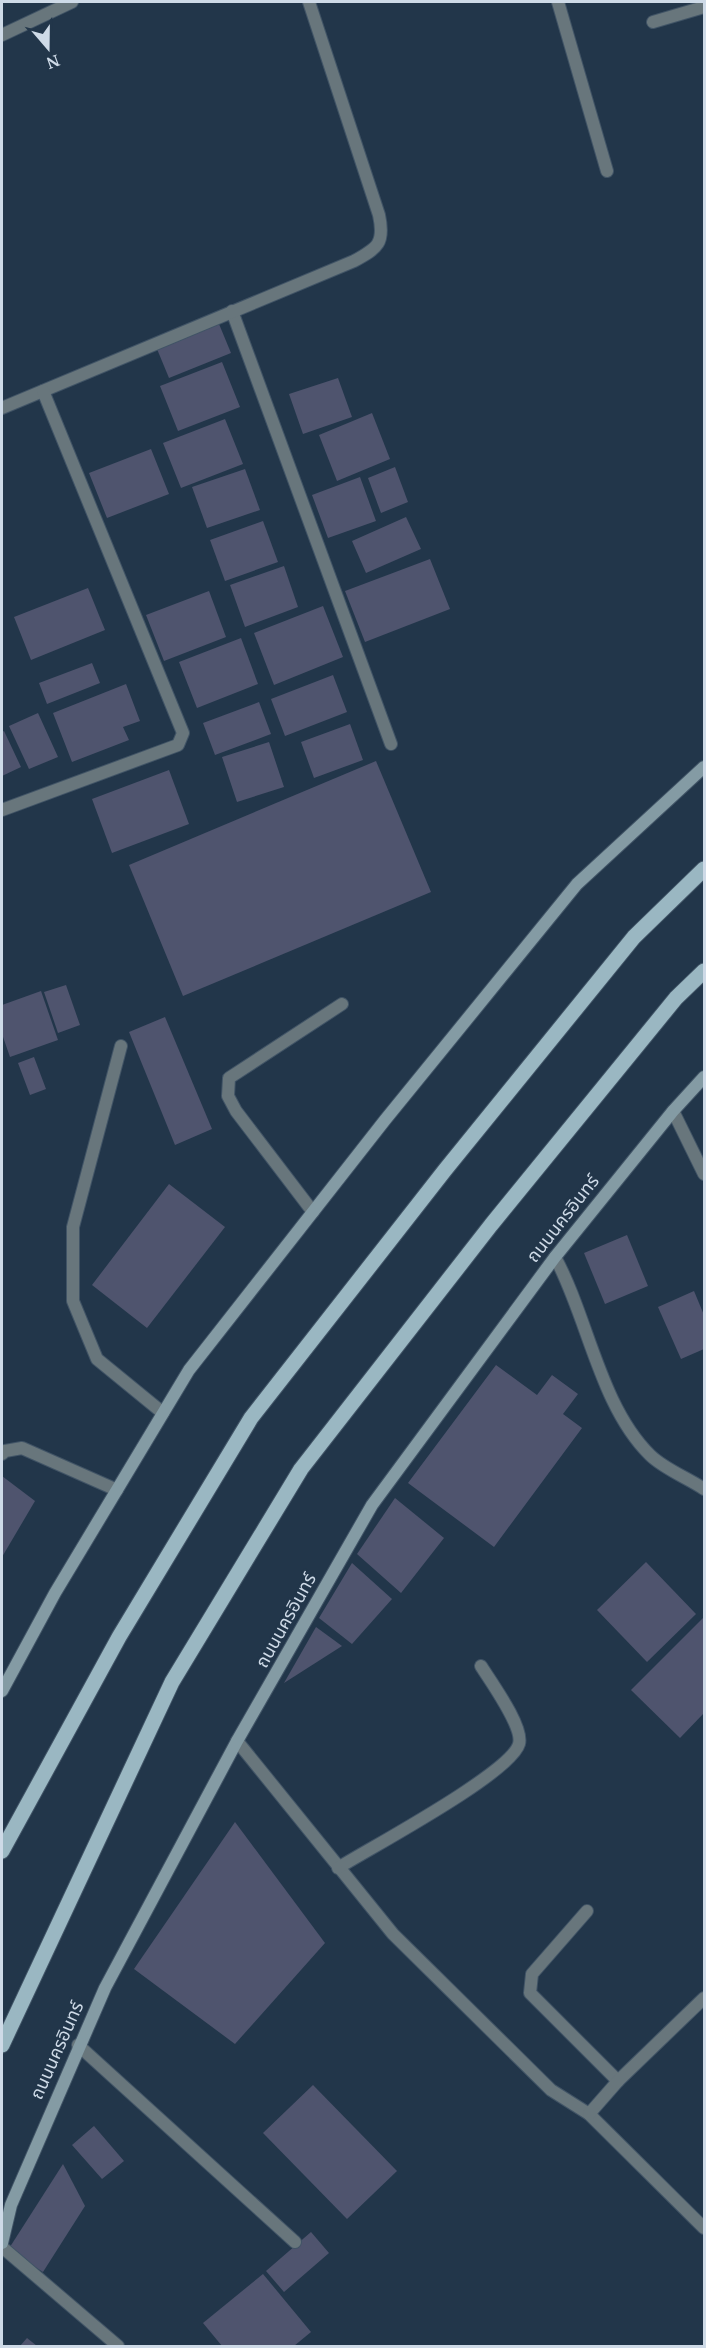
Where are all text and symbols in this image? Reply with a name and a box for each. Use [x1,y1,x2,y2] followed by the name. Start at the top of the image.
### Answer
[18,18,78,78] north arrow
[43,50,63,75] text: N
[520,1169,604,1267] street label: ถนนนครอินทร์
[249,1568,321,1672] street label: ถนนนครอินทร์
[24,1996,89,2103] street label: ถนนนครอินทร์

